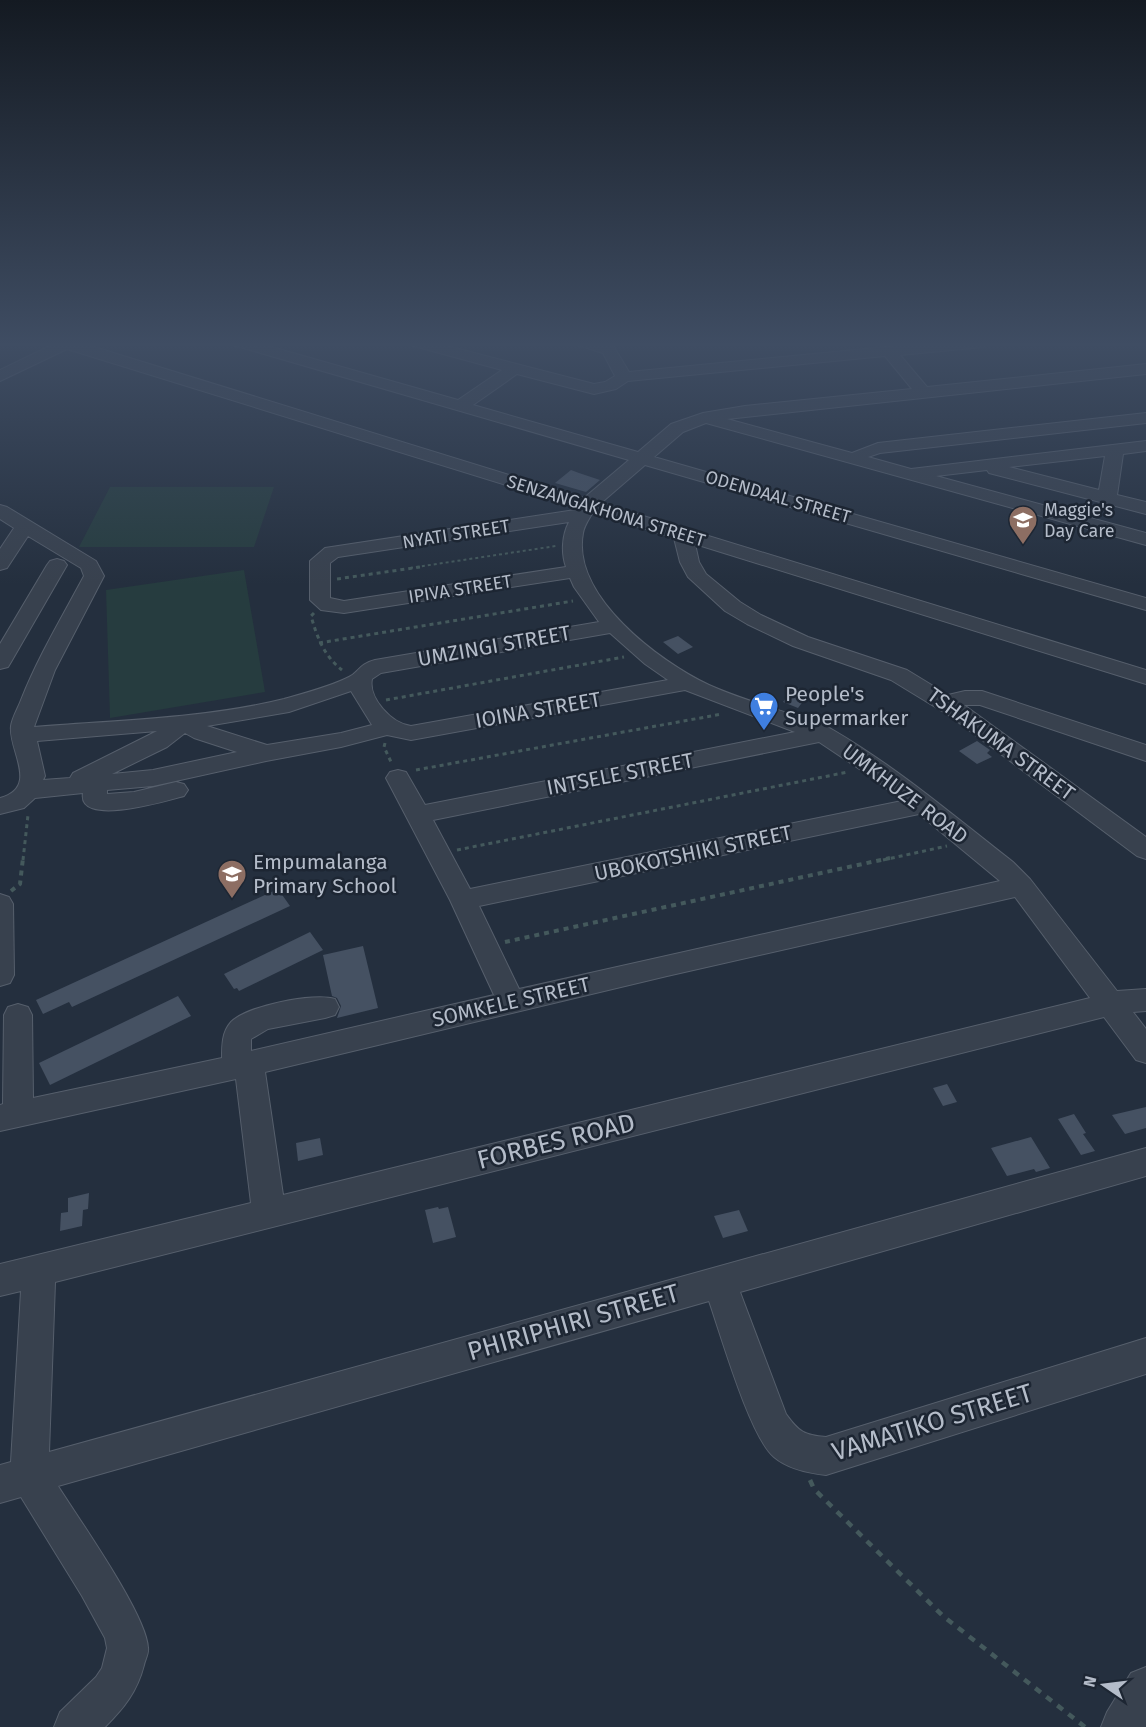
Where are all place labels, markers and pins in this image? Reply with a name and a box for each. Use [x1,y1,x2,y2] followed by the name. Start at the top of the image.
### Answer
[1044,499,1114,542] place label: Maggie's Day Care
[1007,504,1039,546] school or university icon: Maggie's Day Care
[785,681,908,731] place label: People's Supermarker
[748,690,780,732] supermarket icon: People's Supermarker
[253,849,397,899] place label: Empumalanga Primary School
[216,858,248,900] school or university icon: Empumalanga Primary School

